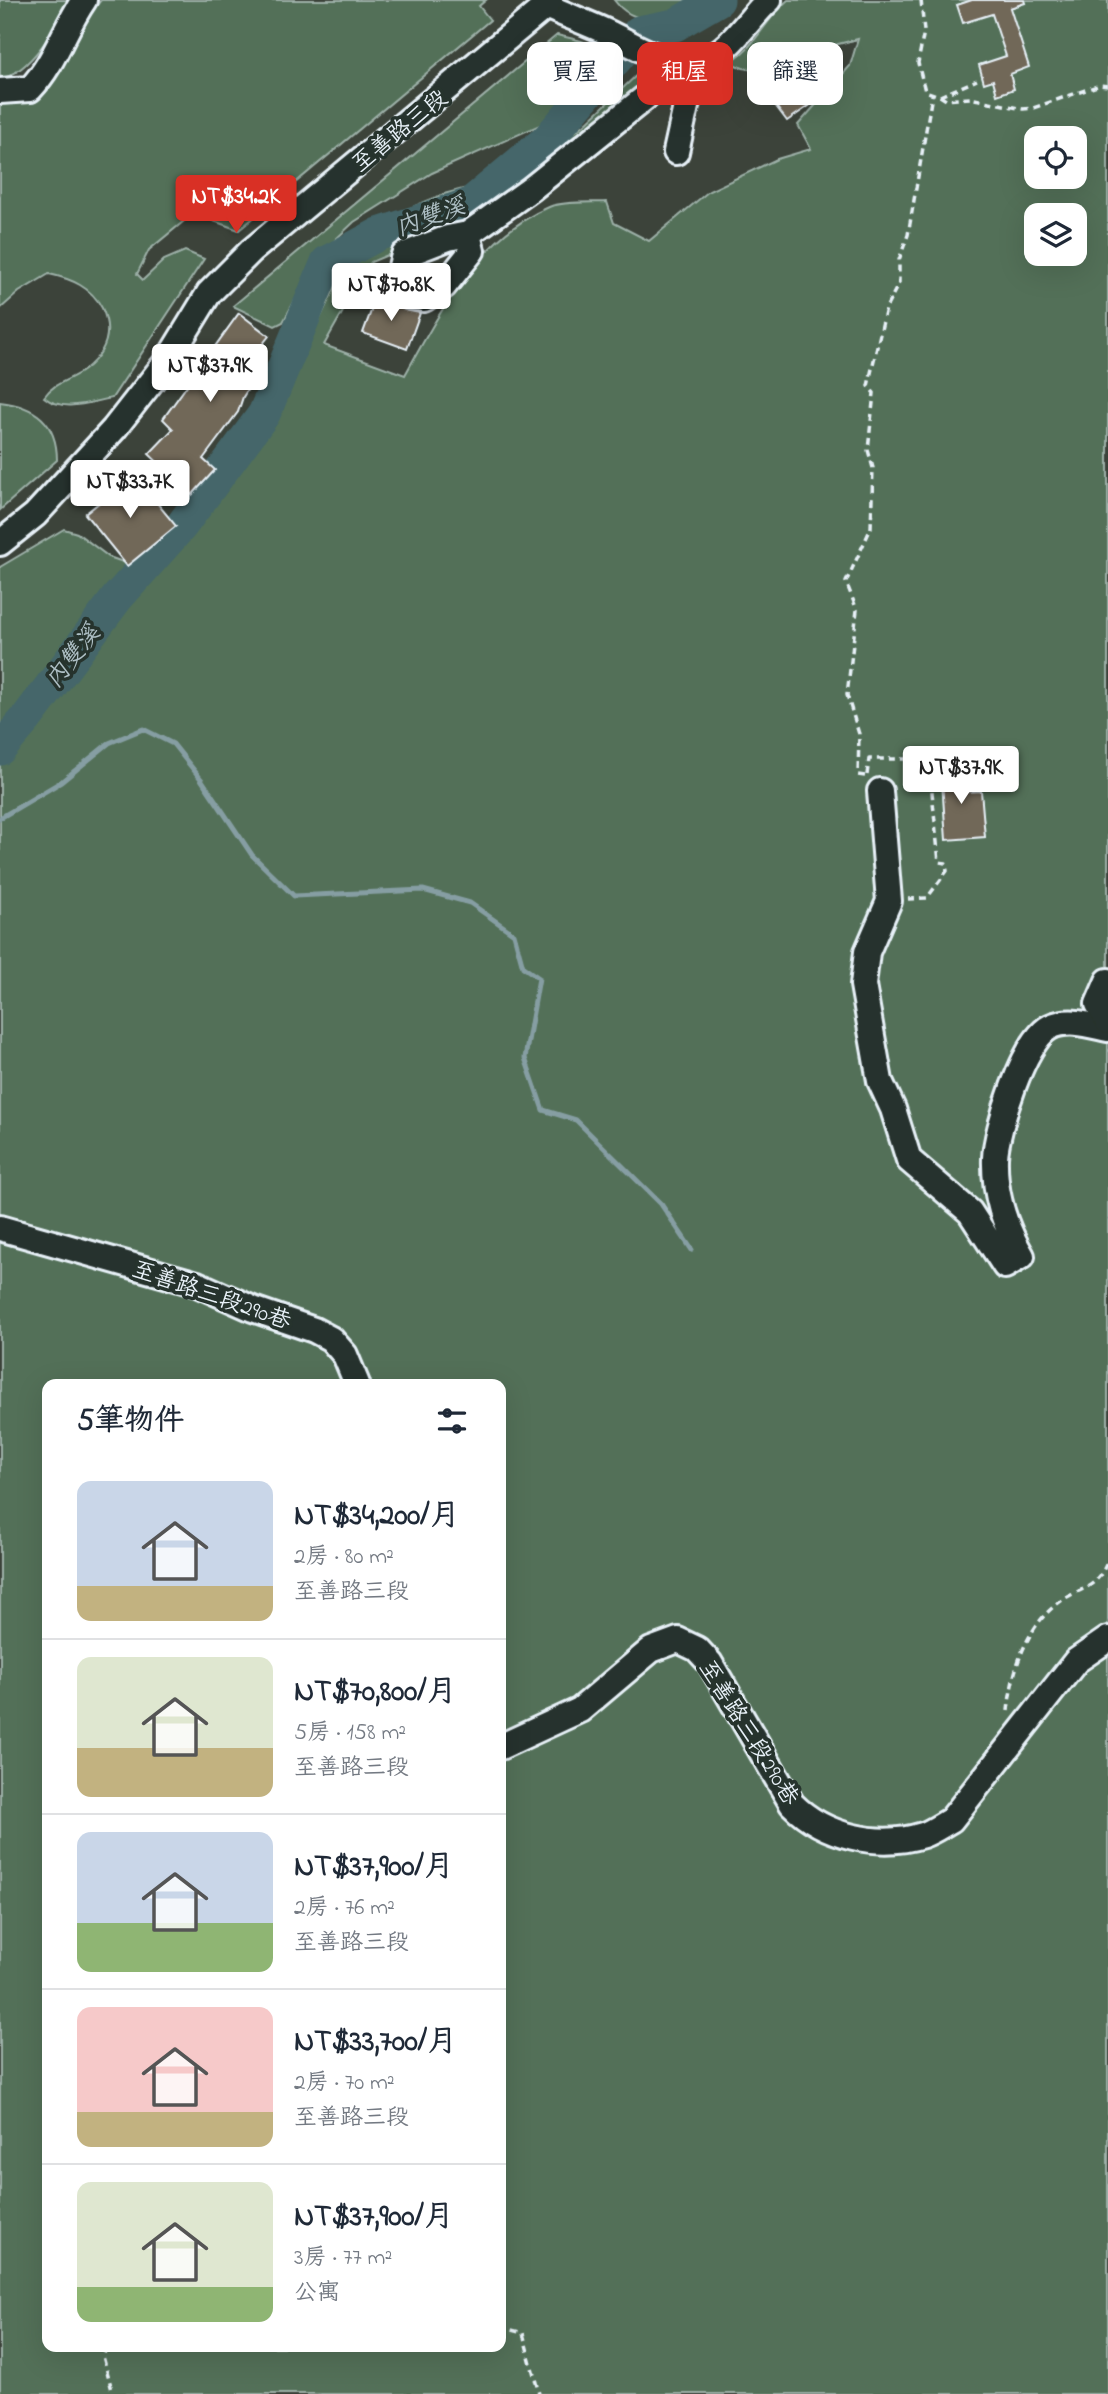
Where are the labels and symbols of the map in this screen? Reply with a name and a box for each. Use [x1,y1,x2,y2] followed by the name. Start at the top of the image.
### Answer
[346,83,456,181] street label: 至善路三段
[164,176,308,235] pin: NT$34.2K
[391,189,473,247] water label: 內雙溪
[319,264,463,323] pin: NT$70.8K
[138,344,282,404] pin: NT$37.9K
[58,461,202,520] pin: NT$33.7K
[38,617,111,697] water label: 內雙溪
[889,746,1033,806] pin: NT$37.9K
[127,1254,296,1339] street label: 至善路三段290巷
[690,1654,806,1813] street label: 至善路三段290巷

